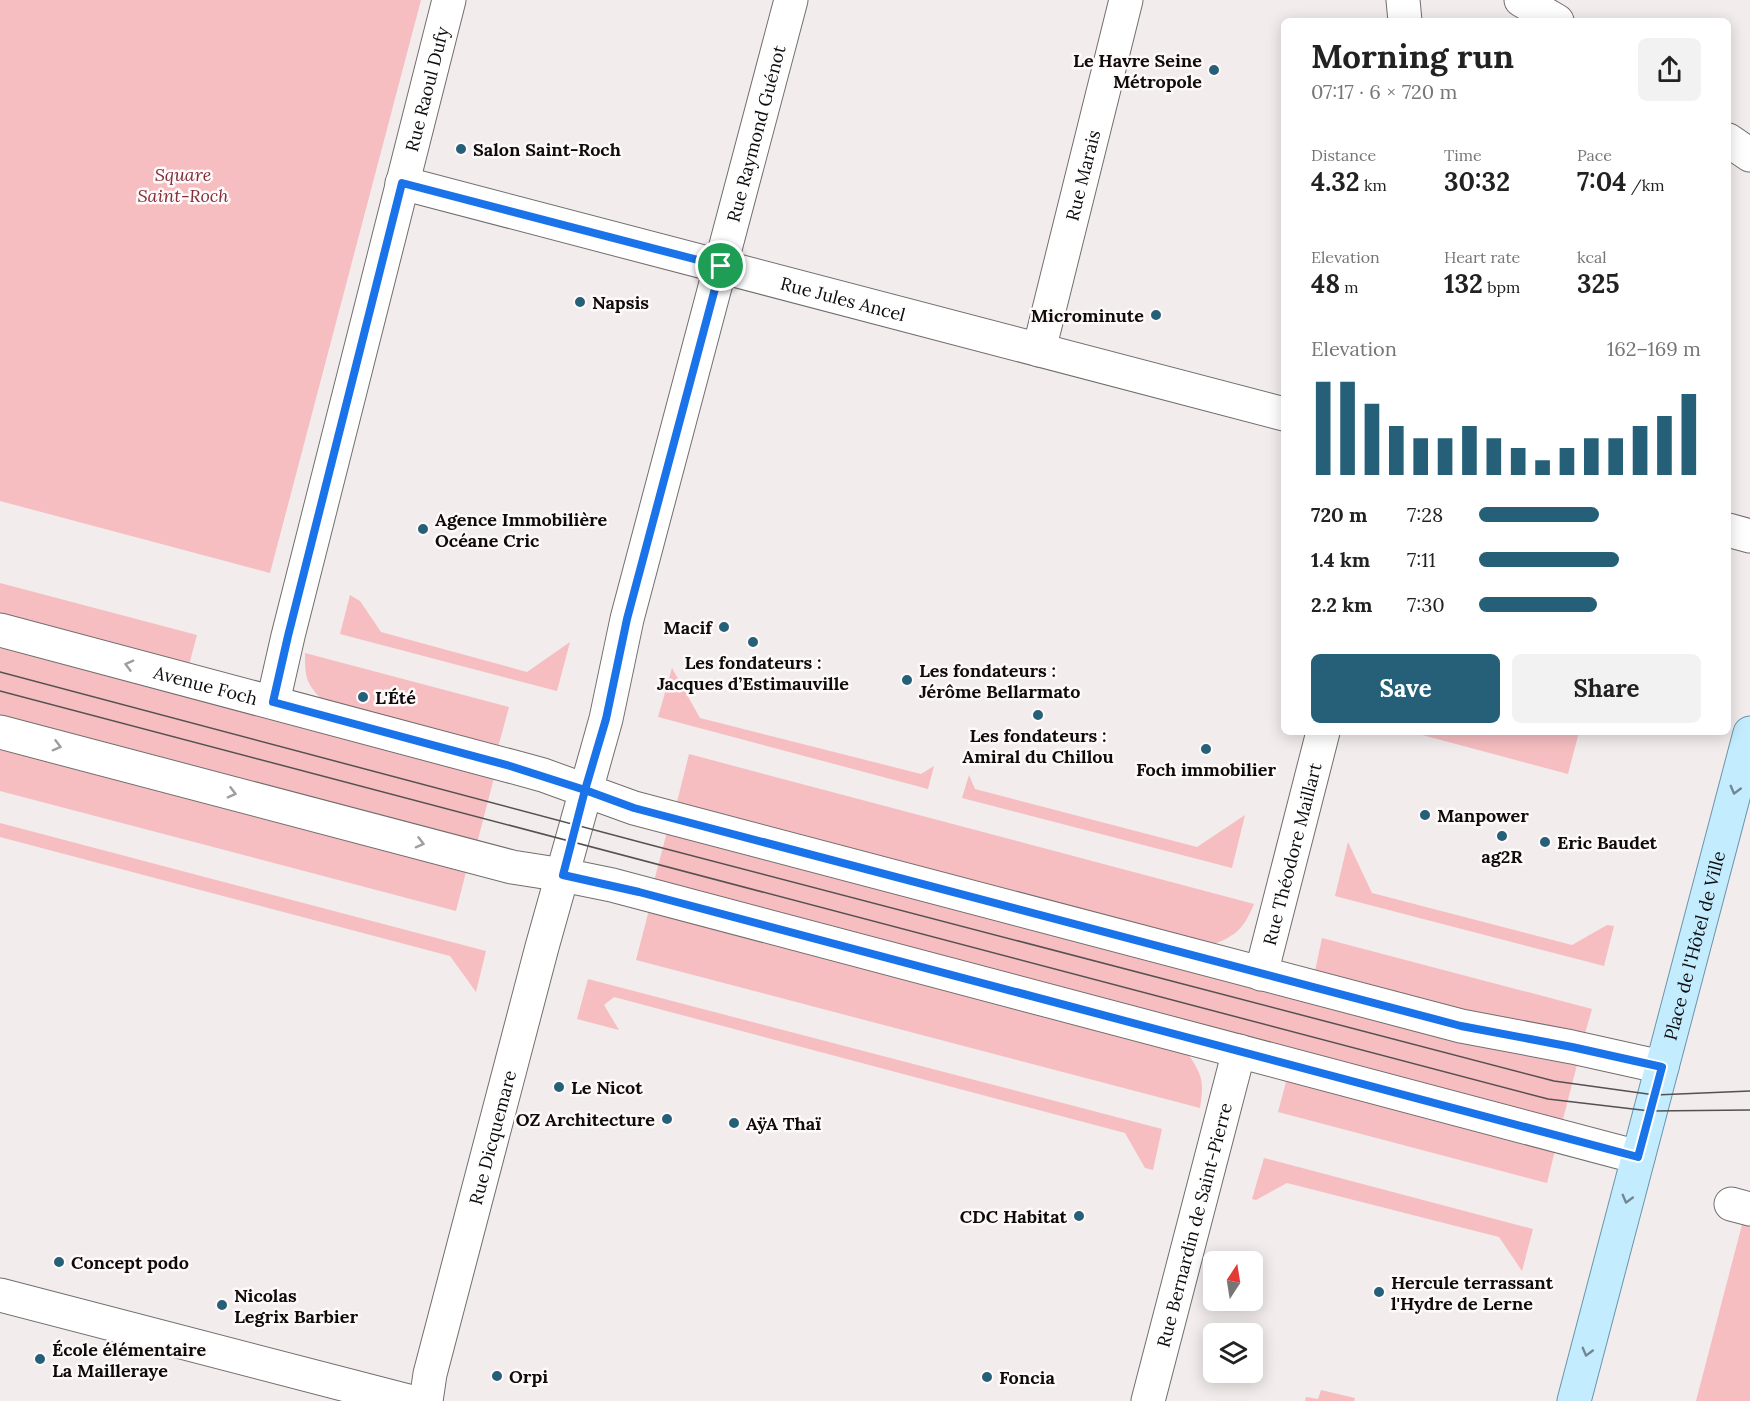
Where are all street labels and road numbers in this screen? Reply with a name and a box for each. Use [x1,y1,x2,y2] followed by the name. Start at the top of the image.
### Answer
[400,24,453,154] street label: Rue Raoul Dufy
[721,42,790,224] street label: Rue Raymond Guénot
[1060,128,1105,223] street label: Rue Marais
[778,271,908,326] street label: Rue Jules Ancel
[150,660,260,710] street label: Avenue Foch
[1257,760,1326,948] street label: Rue Théodore Maillart
[1658,848,1730,1043] street label: Place de l'Hôtel de Ville
[463,1067,521,1207] street label: Rue Dicquemare
[1151,1100,1237,1350] street label: Rue Bernardin de Saint-Pierre

